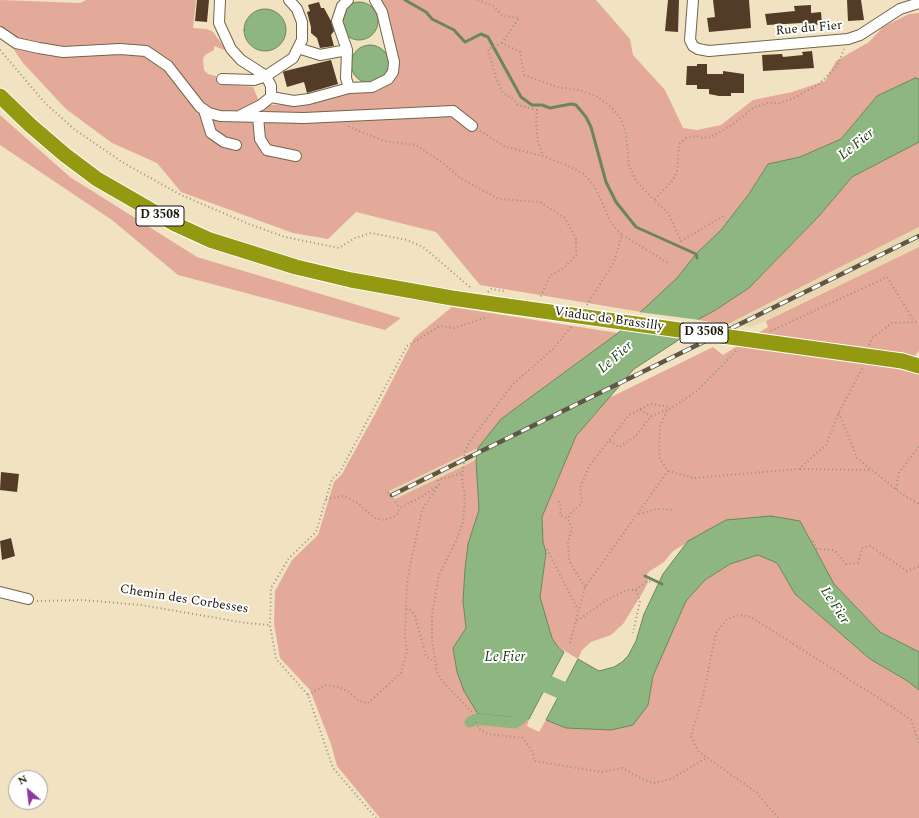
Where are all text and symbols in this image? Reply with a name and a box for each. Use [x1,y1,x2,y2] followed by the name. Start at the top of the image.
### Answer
[775,18,843,40] street label: Rue du Fier
[836,126,878,164] water label: Le Fier
[136,206,184,226] road number: D 3508
[553,305,665,335] street label: Viaduc de Brassilly
[680,323,728,343] road number: D 3508
[595,338,637,378] water label: Le Fier
[119,582,249,618] street label: Chemin des Corbesses
[816,584,852,628] water label: Le Fier
[485,650,525,666] water label: Le Fier
[8,770,48,810] north arrow
[15,770,31,789] text: N

